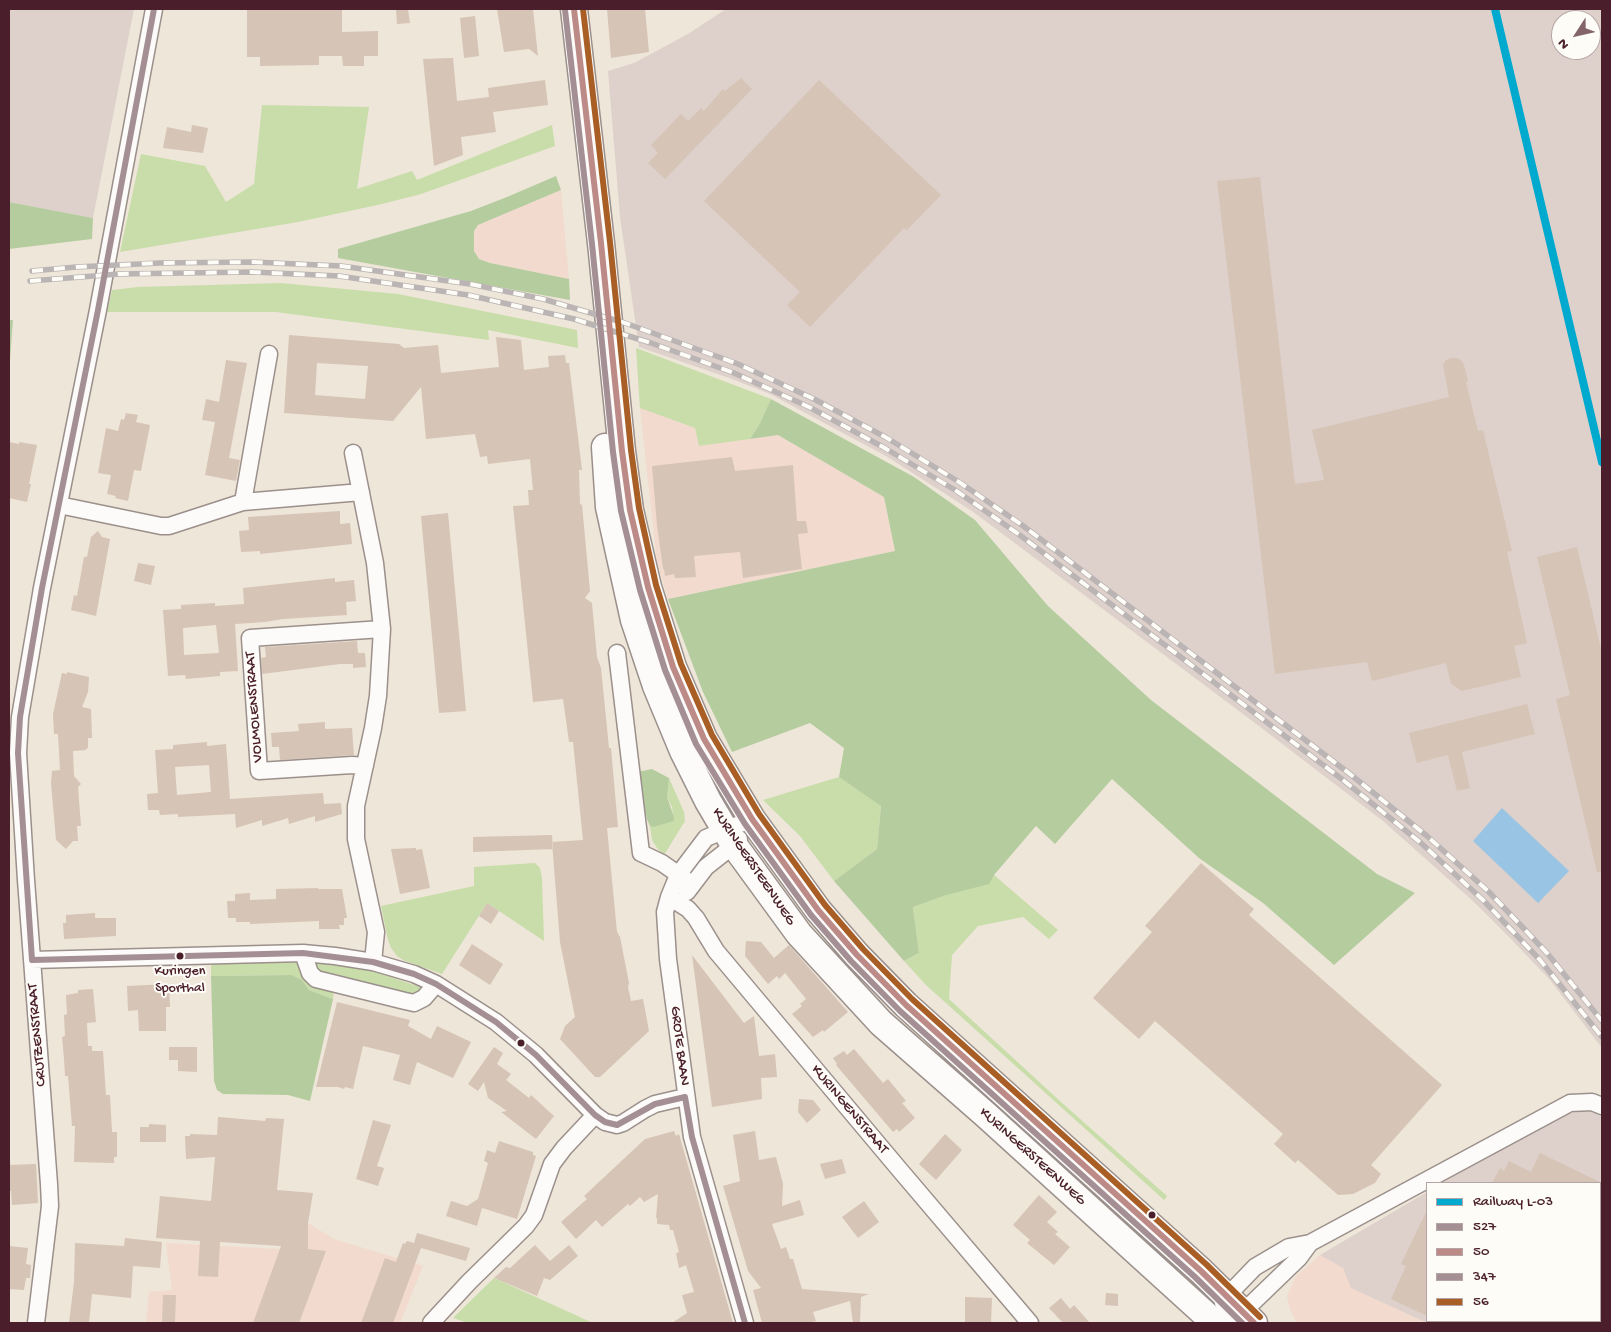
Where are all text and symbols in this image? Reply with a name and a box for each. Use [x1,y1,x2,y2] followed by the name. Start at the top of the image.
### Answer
[1551,10,1601,60] north arrow
[1555,35,1574,52] text: N
[242,651,268,763] street label: VOLMOLENSTRAAT
[707,805,799,929] street label: KURINGERSTEENWEG
[175,951,185,961] marker: Kuringen Sporthal
[155,964,205,996] place label: Kuringen Sporthal
[25,983,51,1087] street label: CRUTZENSTRAAT
[665,1005,693,1087] street label: GROTE BAAN
[516,1038,526,1048] unlabelled marker
[806,1062,892,1158] street label: KURINGENSTRAAT
[975,1104,1089,1210] street label: KURINGERSTEENWEG
[1426,1182,1601,1322] legend
[1473,1193,1553,1211] text: Railway L-03
[1147,1210,1157,1220] unlabelled marker
[1473,1218,1496,1236] text: 527
[1473,1243,1489,1261] text: 50
[1473,1268,1496,1286] text: 347
[1473,1293,1489,1311] text: 56

